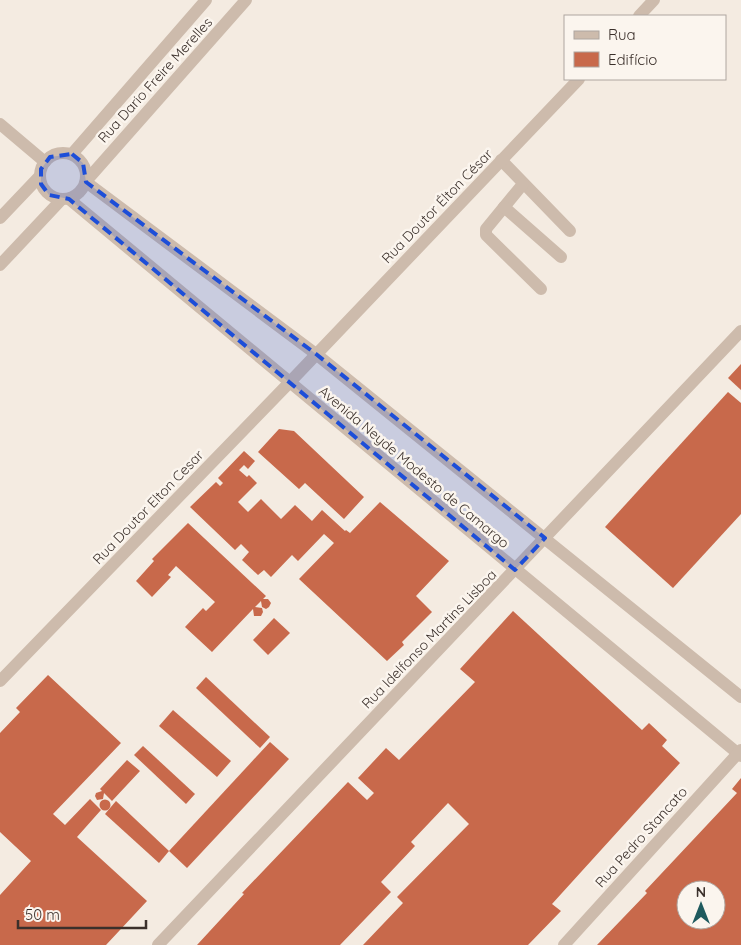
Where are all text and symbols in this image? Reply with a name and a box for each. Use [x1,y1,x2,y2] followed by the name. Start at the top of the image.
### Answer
[94,14,216,146] street label: Rua Dario Freire Merelles
[564,15,726,80] legend
[608,25,636,44] text: Rua
[608,50,657,69] text: Edifício
[378,145,497,267] street label: Rua Doutor Élton César
[315,382,513,552] street label: Avenida Neyde Modesto de Camargo
[89,446,208,568] street label: Rua Doutor Elton Cesar
[358,566,500,712] street label: Rua Idelfonso Martins Lisboa
[591,783,691,891] street label: Rua Pedro Stancato
[676,880,726,930] north arrow
[696,883,706,901] text: N
[18,898,145,930] scale bar
[25,905,60,924] text: 50 m

